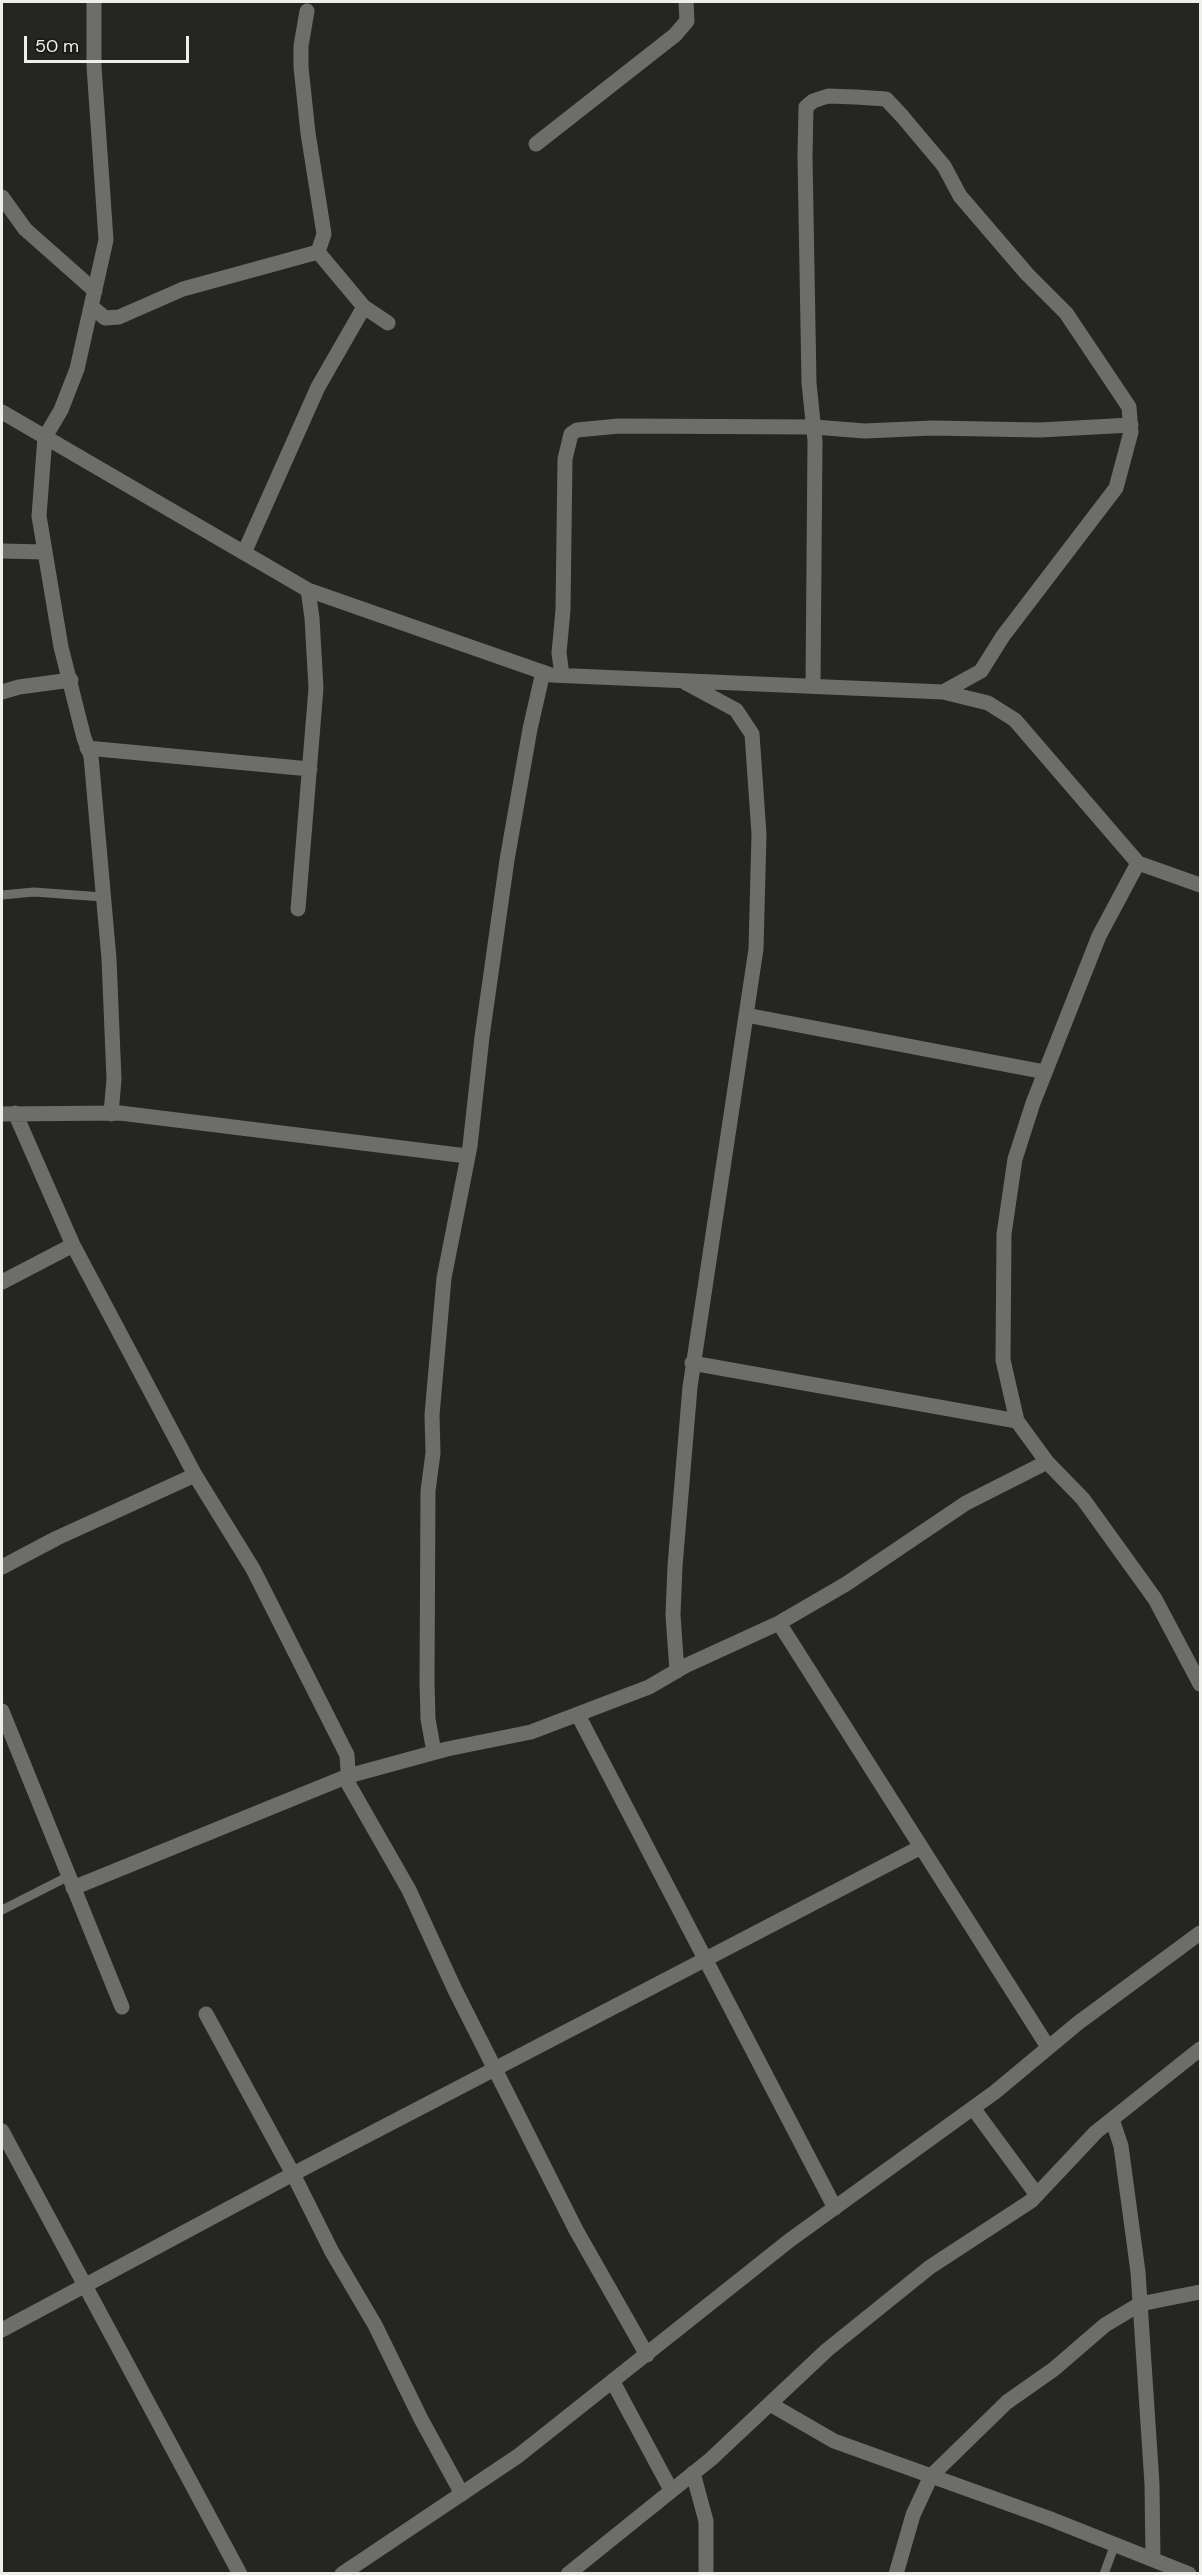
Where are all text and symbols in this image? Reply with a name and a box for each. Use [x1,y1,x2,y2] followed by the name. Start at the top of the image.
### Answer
[27,24,192,62] scale bar
[35,34,79,58] text: 50 m

